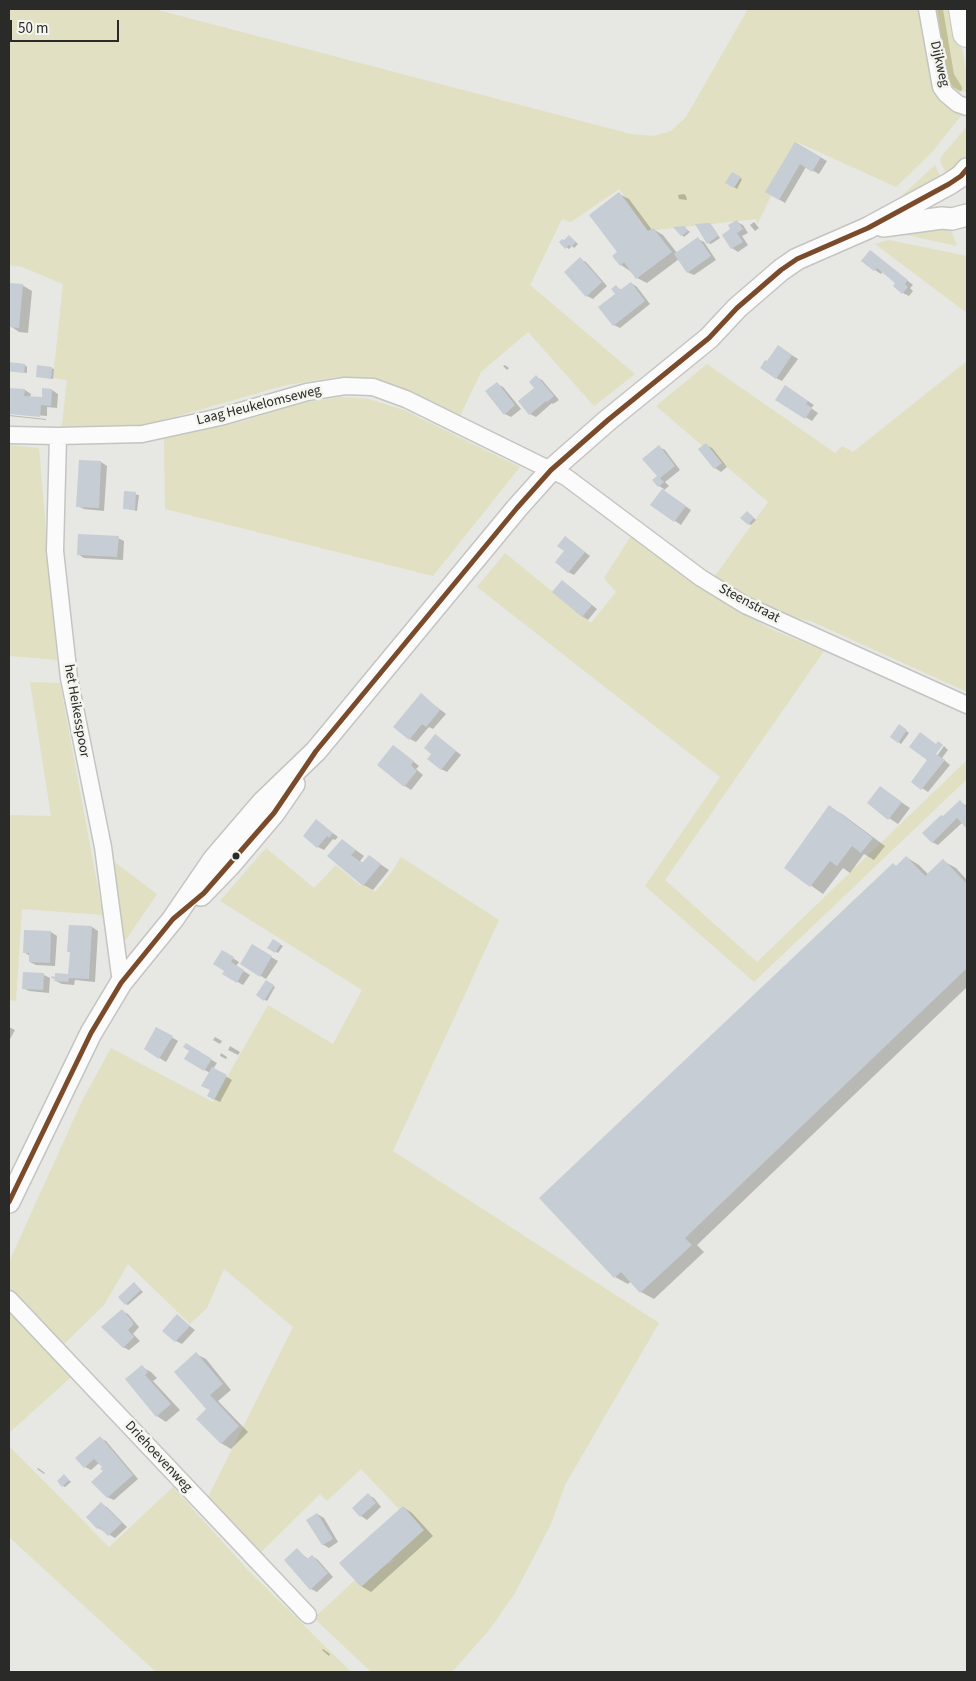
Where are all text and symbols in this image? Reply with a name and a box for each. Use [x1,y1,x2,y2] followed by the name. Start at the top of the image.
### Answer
[12,10,121,42] scale bar
[18,18,48,39] text: 50 m
[926,40,952,88] street label: Dijkweg
[195,382,323,430] street label: Laag Heukelomseweg
[716,581,782,627] street label: Steenstraat
[60,663,92,759] street label: het Heikesspoor
[231,851,241,861] unlabelled marker
[121,1418,195,1496] street label: Driehoevenweg

